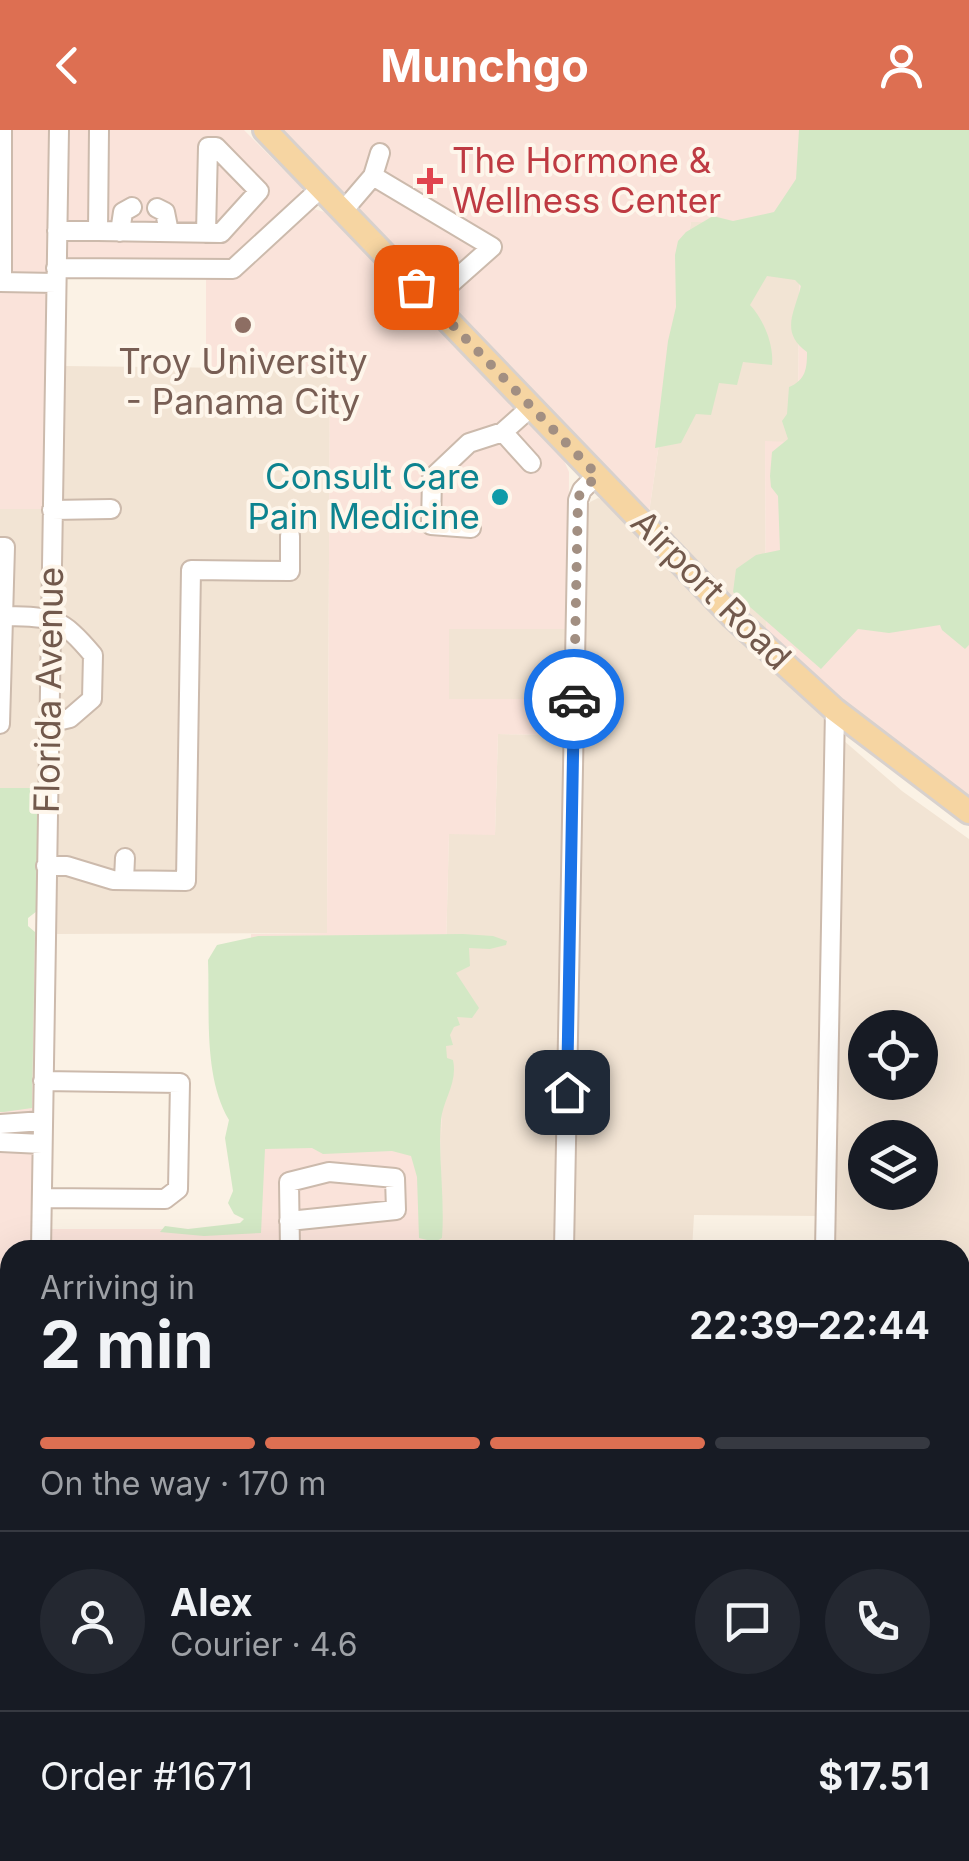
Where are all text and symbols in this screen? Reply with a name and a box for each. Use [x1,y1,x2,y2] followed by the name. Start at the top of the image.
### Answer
[40,38,95,93] icon: back
[380,38,589,93] text: Munchgo
[874,38,929,93] icon: person
[452,139,721,221] place label: The Hormone & Wellness Center
[417,168,443,194] marker: The Hormone & Wellness Center
[374,245,459,330] pin
[389,260,444,315] icon: bag
[232,314,254,336] marker: Troy University - Panama City
[118,340,368,422] place label: Troy University - Panama City
[248,455,480,537] place label: Consult Care Pain Medicine
[489,486,511,508] marker: Consult Care Pain Medicine
[623,501,800,678] street label: Airport Road
[25,567,71,813] street label: Florida Avenue
[524,649,624,749] courier
[547,672,602,727] icon: car
[848,1010,938,1210] map controls
[848,1010,938,1100] button: locate
[525,1050,610,1135] pin
[540,1065,595,1120] icon: home
[848,1120,938,1210] button: layers
[40,1268,195,1307] text: Arriving in
[689,1302,930,1348] text: 22:39–22:44
[40,1305,214,1384] text: 2 min
[40,1464,326,1503] text: On the way · 170 m
[40,1569,145,1674] button: person
[695,1569,800,1674] button: chat
[825,1569,930,1674] button: phone
[170,1579,253,1625] text: Alex
[170,1625,358,1664] text: Courier · 4.6
[40,1753,253,1799] text: Order #1671
[818,1753,930,1799] text: $17.51

